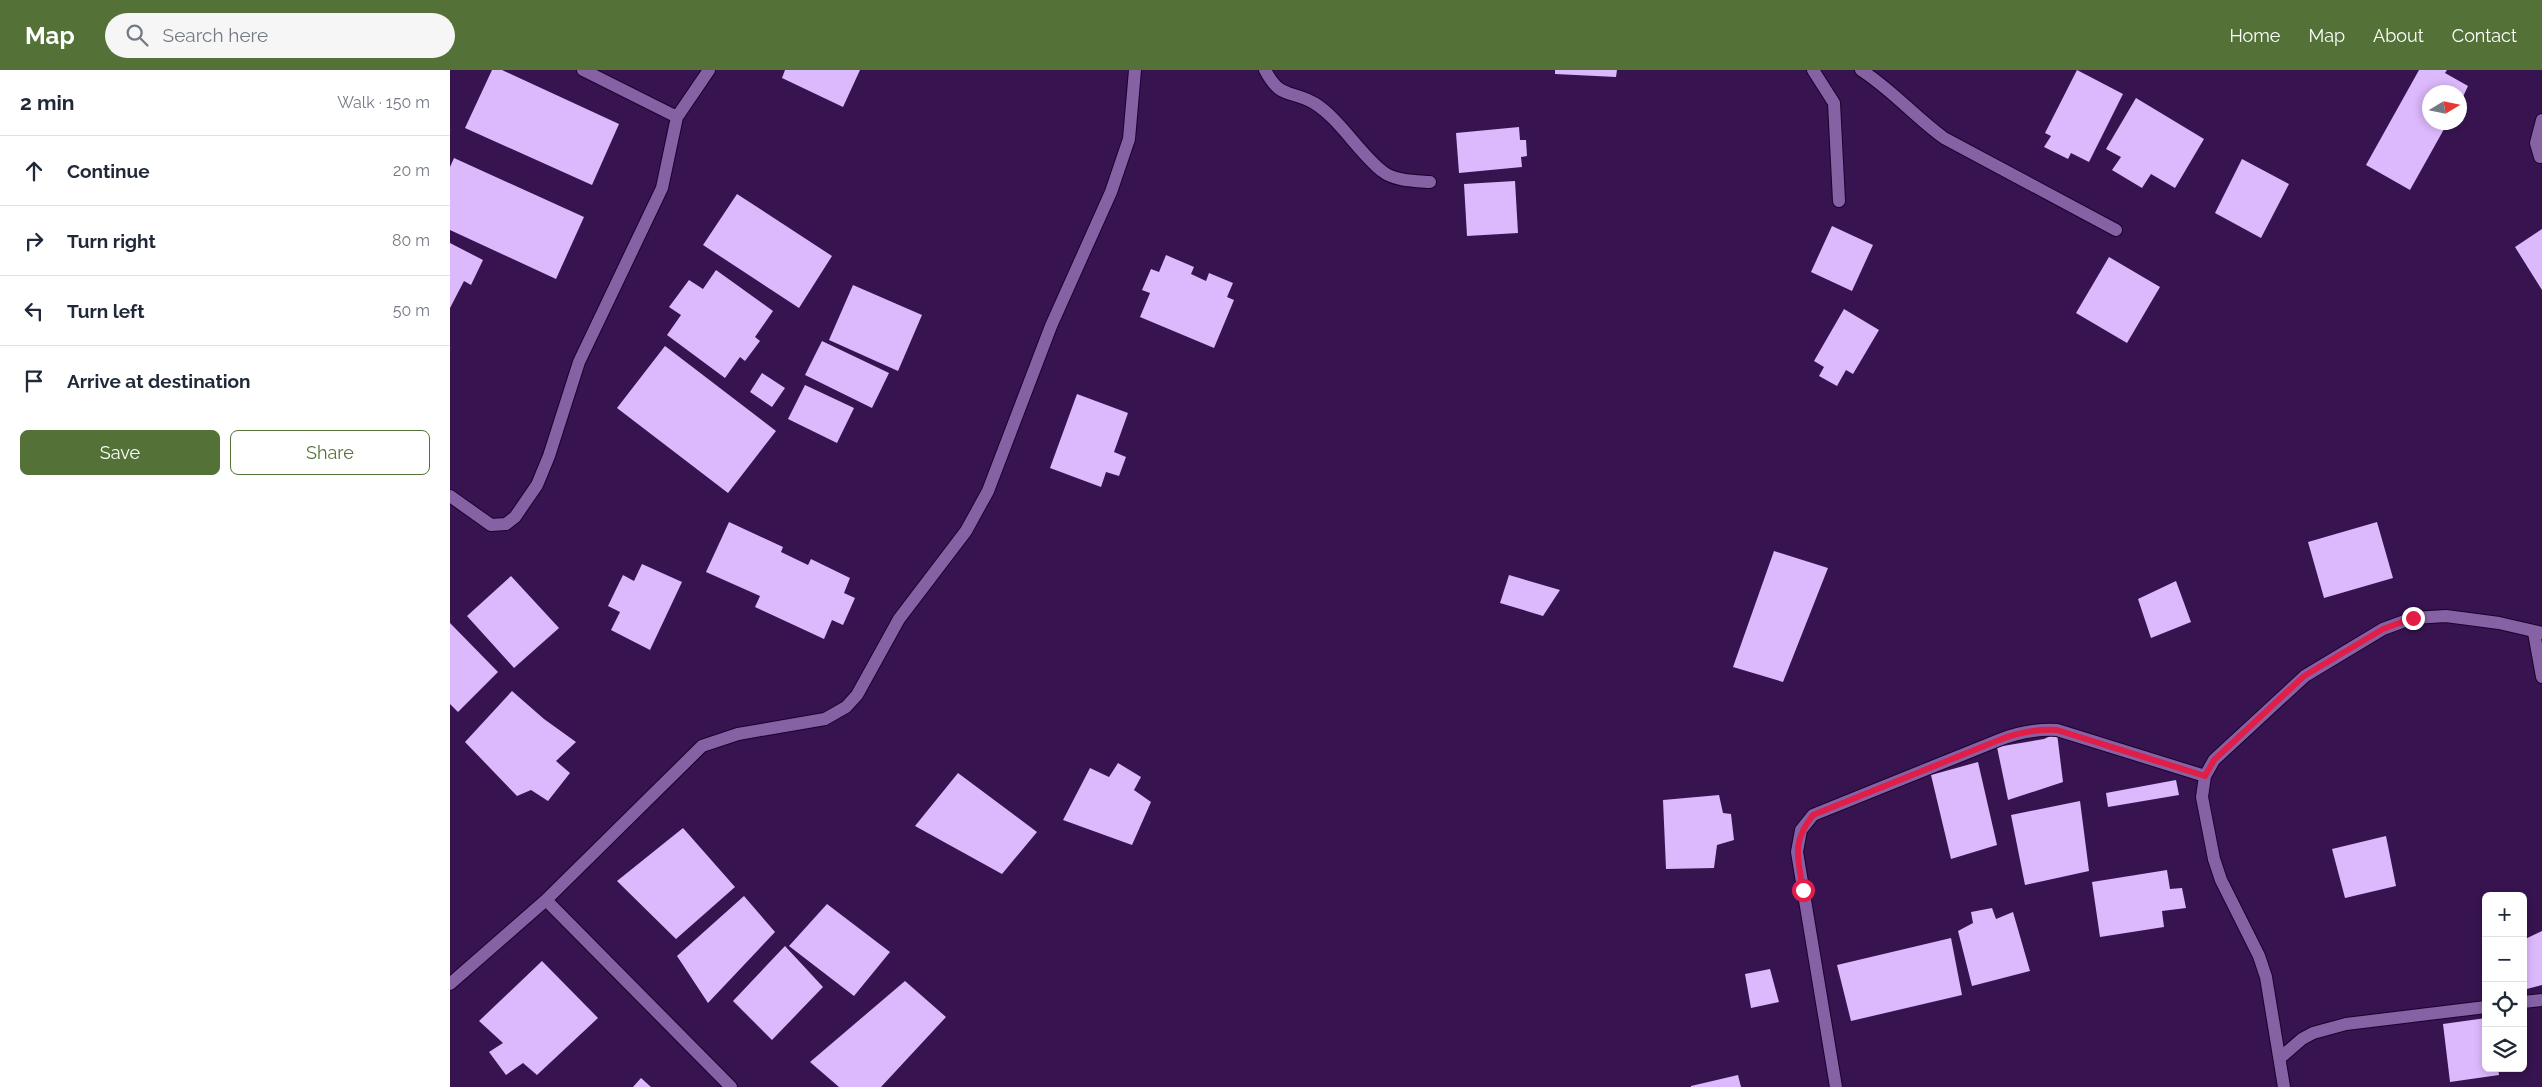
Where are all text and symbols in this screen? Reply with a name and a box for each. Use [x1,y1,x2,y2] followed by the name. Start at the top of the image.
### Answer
[105,13,455,58] search box
[25,21,75,50] text: Map
[123,21,151,49] icon: search
[163,24,268,46] text: Search here
[2229,25,2280,46] text: Home
[2308,25,2345,46] text: Map
[2373,25,2424,46] text: About
[2452,25,2517,46] text: Contact
[2422,85,2467,130] north arrow
[20,90,74,115] text: 2 min
[337,93,430,112] text: Walk · 150 m
[20,157,48,185] icon: ahead
[67,160,150,182] text: Continue
[393,161,430,180] text: 20 m
[20,227,48,255] icon: right
[67,230,156,252] text: Turn right
[392,231,430,250] text: 80 m
[20,297,48,325] icon: left
[67,300,144,322] text: Turn left
[393,301,430,320] text: 50 m
[20,367,48,395] icon: arrive
[67,370,251,392] text: Arrive at destination
[20,430,220,475] button: Save
[230,430,430,475] button: Share
[2402,607,2425,630] route end
[1792,879,1815,902] route start
[2482,892,2527,1072] map controls
[2482,892,2527,937] button: +
[2482,937,2527,982] button: −
[2482,982,2527,1027] button: locate
[2482,1027,2527,1072] button: layers

